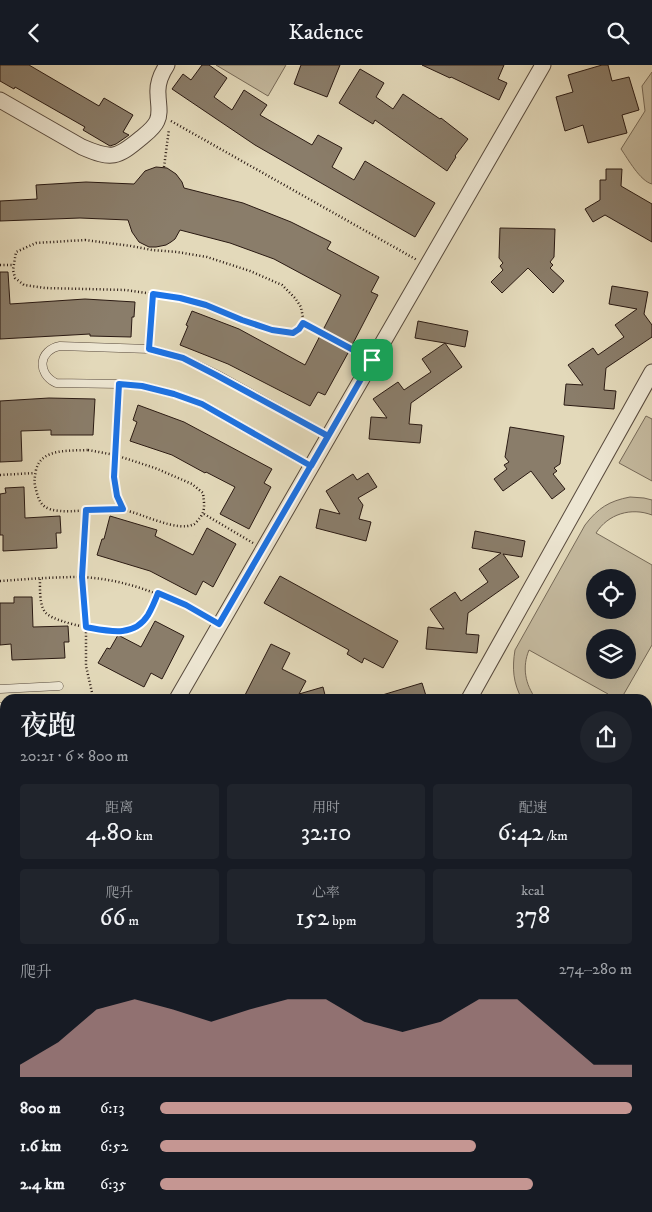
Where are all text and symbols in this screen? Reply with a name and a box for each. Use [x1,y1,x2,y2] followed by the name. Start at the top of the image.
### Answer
[20,19,48,47] icon: back
[289,19,363,46] text: Kadence
[604,19,632,47] icon: search
[351,339,393,381] pin
[358,346,386,374] icon: arrive
[586,569,636,679] map controls
[586,569,636,619] button: locate
[586,629,636,679] button: layers
[20,709,76,744] text: 夜跑
[580,711,632,763] button: share
[20,746,129,766] text: 20:21 · 6 × 800 m
[105,799,133,817] text: 距离
[312,799,340,817] text: 用时
[519,799,547,817] text: 配速
[86,817,133,848] text: 4.80
[301,817,351,848] text: 32:10
[497,817,544,848] text: 6:42
[133,827,153,845] text: km
[544,827,568,845] text: /km
[521,882,544,900] text: kcal
[105,884,133,902] text: 爬升
[312,884,340,902] text: 心率
[515,900,550,931] text: 378
[100,902,126,933] text: 66
[296,902,329,933] text: 152
[126,912,139,930] text: m
[329,912,356,930] text: bpm
[559,959,632,979] text: 274–280 m
[20,962,52,982] text: 爬升
[20,1098,61,1118] text: 800 m
[100,1098,124,1118] text: 6:13
[20,1136,61,1156] text: 1.6 km
[100,1136,128,1156] text: 6:52
[20,1174,65,1194] text: 2.4 km
[100,1174,126,1194] text: 6:35

